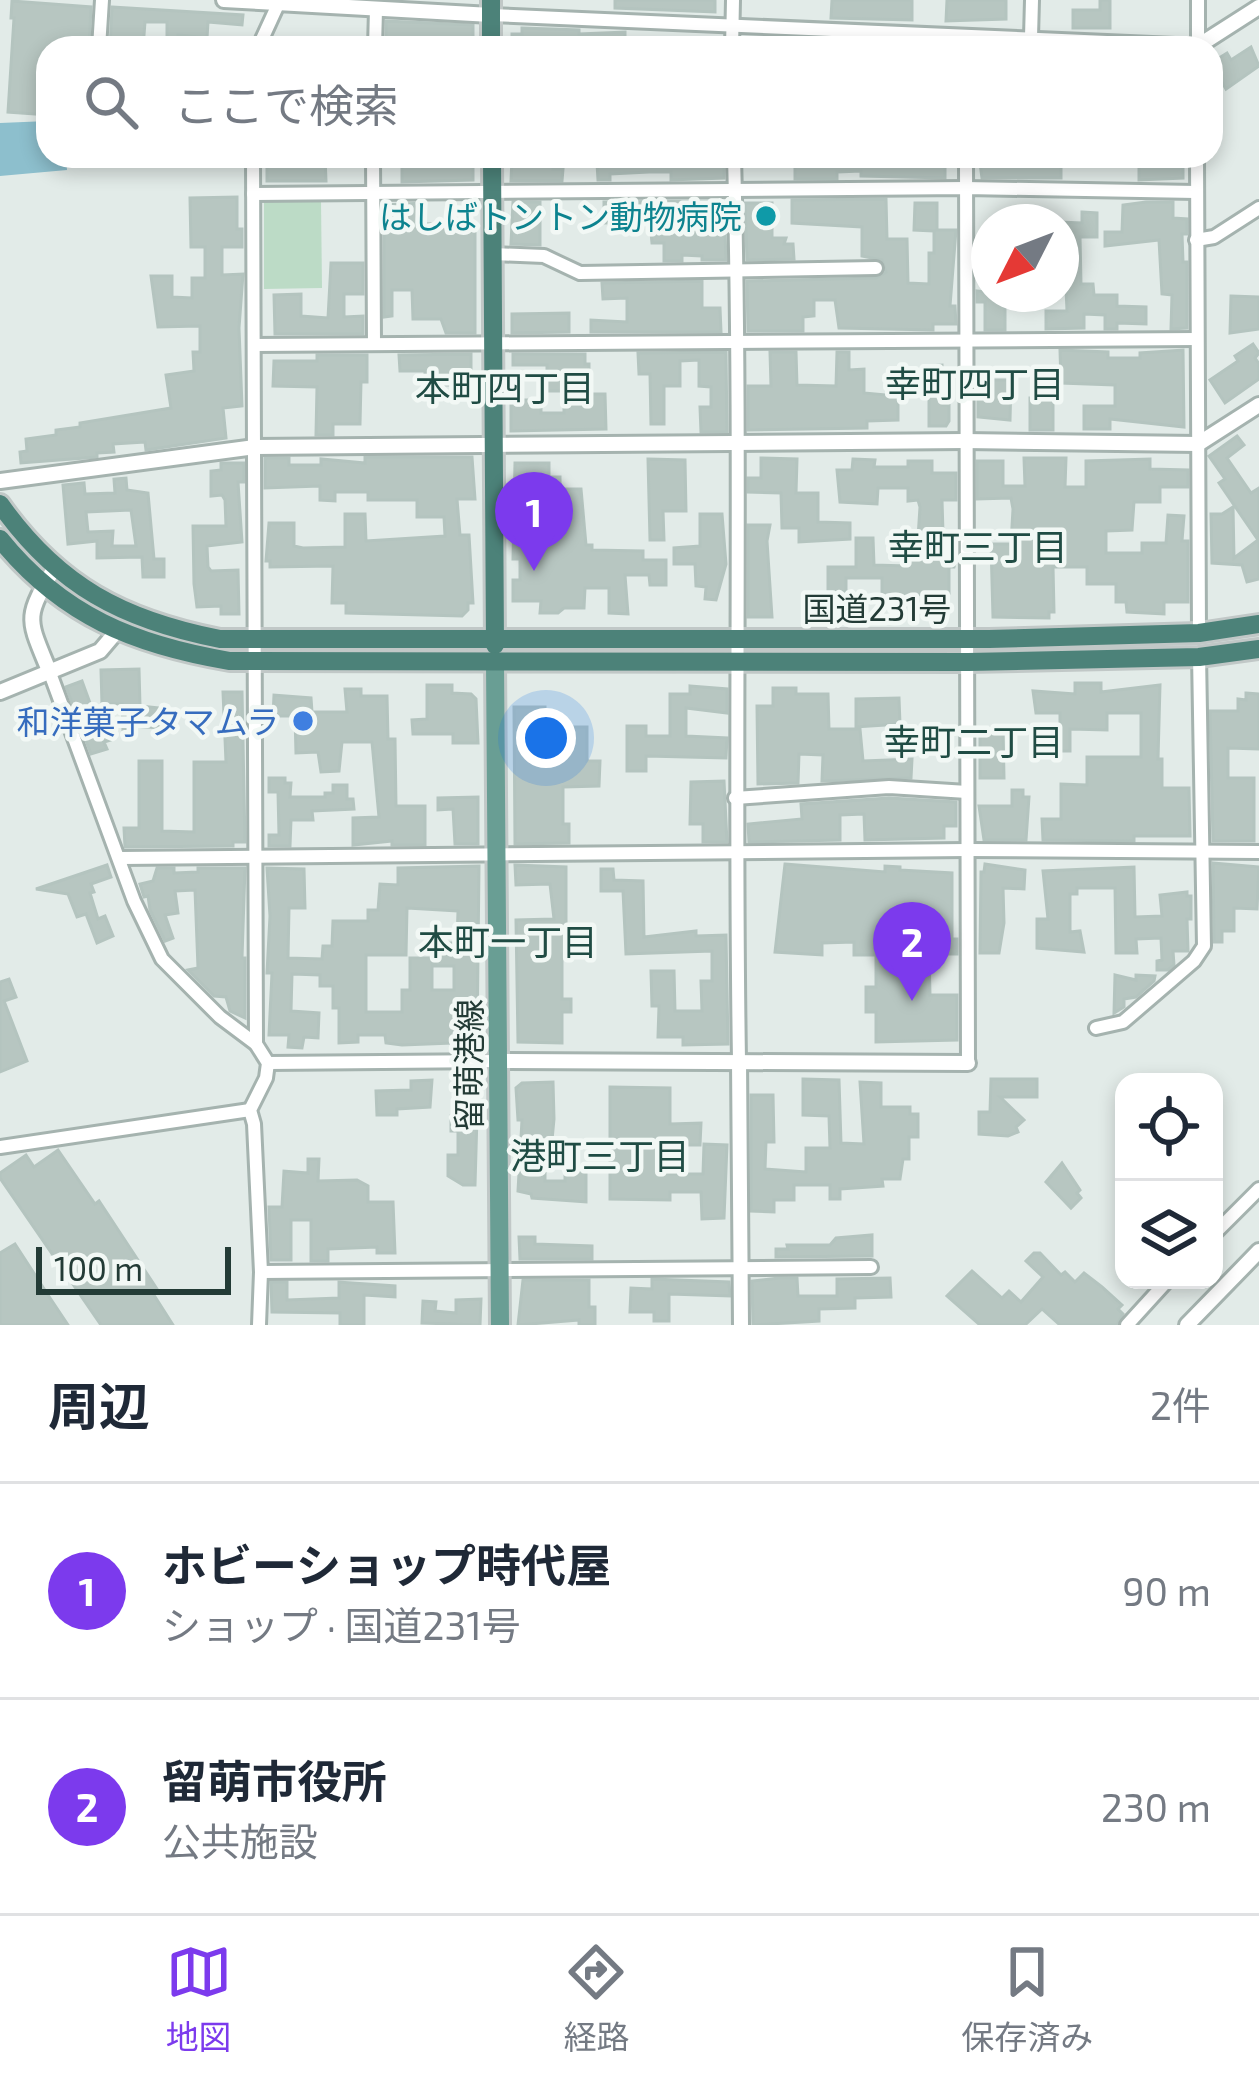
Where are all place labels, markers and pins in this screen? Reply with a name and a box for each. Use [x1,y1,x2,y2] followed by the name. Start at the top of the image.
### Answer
[379,196,742,236] place label: はしばトントン動物病院
[753,203,779,229] marker: はしばトントン動物病院
[495,472,573,571] pin: 1
[17,701,279,741] place label: 和洋菓子タマムラ
[290,708,316,734] marker: 和洋菓子タマムラ
[873,902,951,1001] pin: 2

